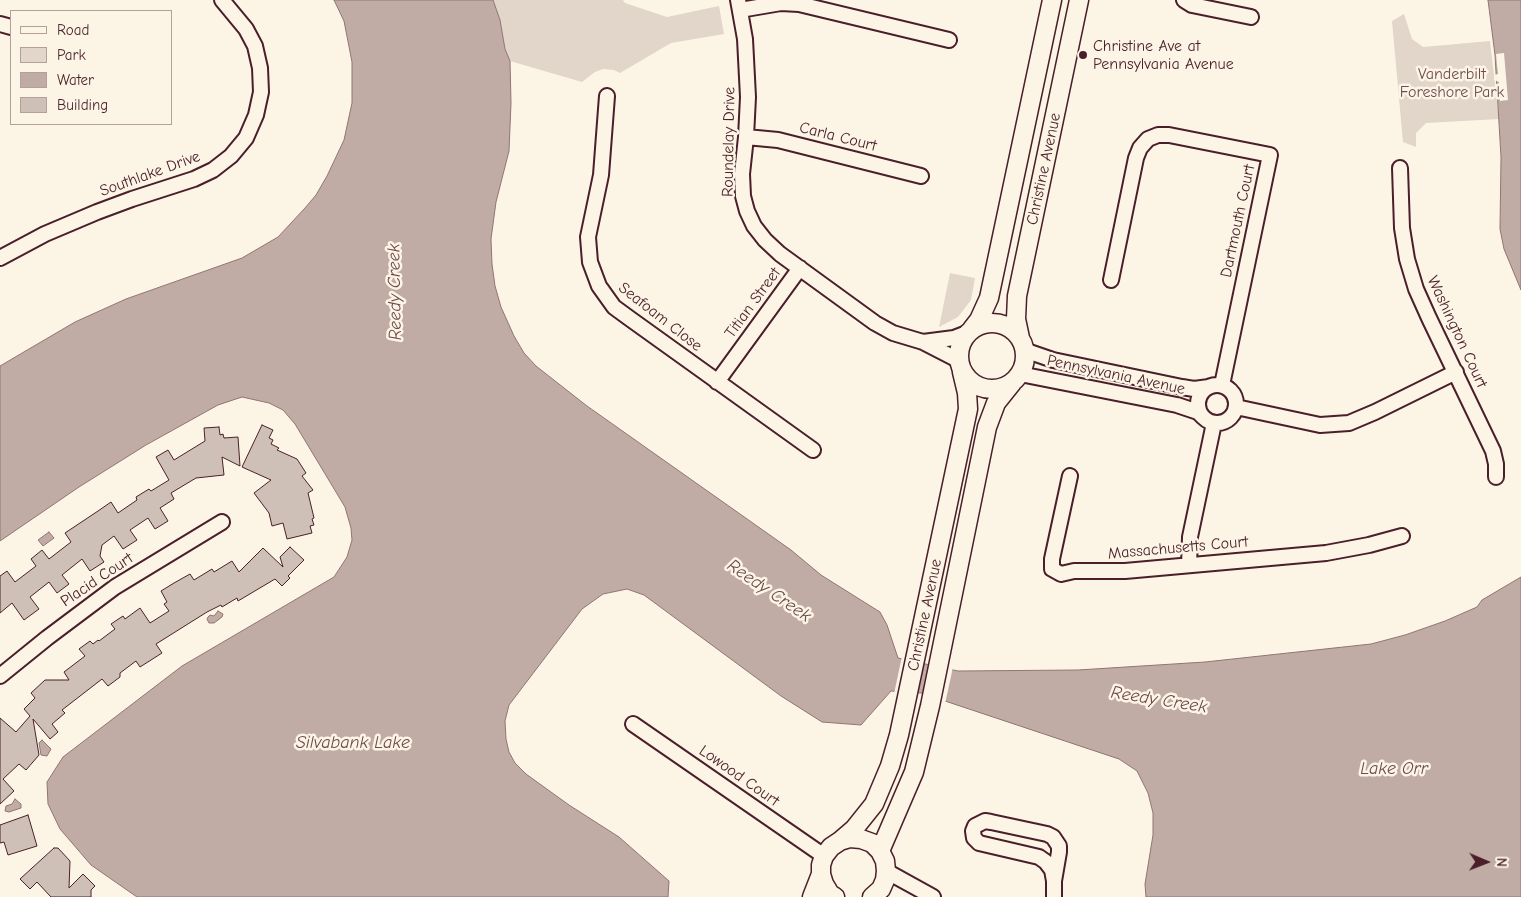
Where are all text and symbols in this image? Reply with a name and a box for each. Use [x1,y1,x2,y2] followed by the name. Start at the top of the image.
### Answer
[10,10,172,125] legend
[57,21,89,39] text: Road
[1093,36,1234,74] place label: Christine Ave at Pennsylvania Avenue
[57,46,86,64] text: Park
[1077,49,1089,61] marker: Christine Ave at Pennsylvania Avenue
[1400,64,1504,102] park label: Vanderbilt Foreshore Park
[57,71,94,89] text: Water
[718,87,740,197] street label: Roundelay Drive
[57,96,108,114] text: Building
[1023,111,1065,227] street label: Christine Avenue
[797,118,879,156] street label: Carla Court
[97,147,203,201] street label: Southlake Drive
[1217,163,1259,279] street label: Dartmouth Court
[383,243,407,341] water label: Reedy Creek
[721,264,785,342] street label: Titian Street
[1423,273,1491,391] street label: Washington Court
[614,278,706,356] street label: Seafoam Close
[1045,351,1187,399] street label: Pennsylvania Avenue
[1107,532,1249,564] street label: Massachusetts Court
[57,549,137,611] street label: Placid Court
[723,555,815,627] water label: Reedy Creek
[904,557,946,673] street label: Christine Avenue
[1109,682,1209,718] water label: Reedy Creek
[296,732,410,754] water label: Silvabank Lake
[695,741,783,811] street label: Lowood Court
[1360,758,1428,780] water label: Lake Orr
[1461,837,1511,887] north arrow
[1493,858,1510,867] text: N

